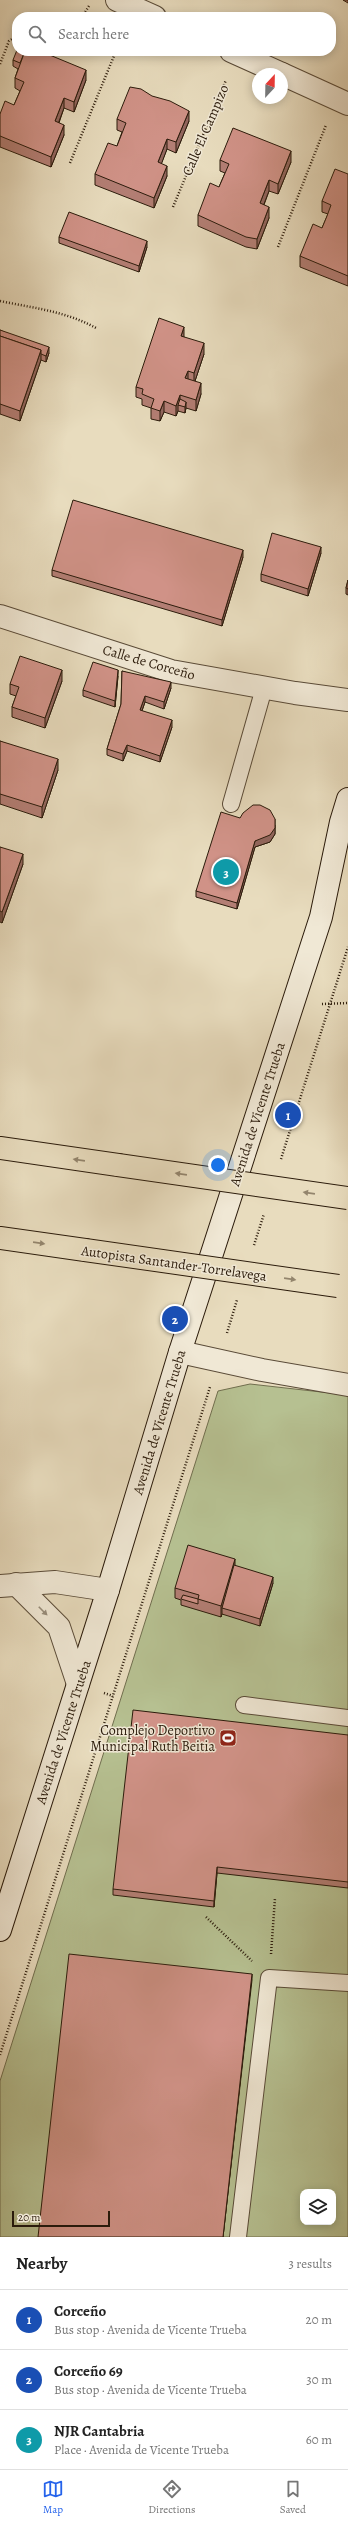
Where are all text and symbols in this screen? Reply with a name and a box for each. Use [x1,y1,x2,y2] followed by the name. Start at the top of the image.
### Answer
[12,12,336,56] search box
[26,23,48,45] icon: search
[58,24,129,44] text: Search here
[252,68,288,104] north arrow
[178,82,233,179] street label: Calle El Campizo
[100,640,197,685] street label: Calle de Corceño
[213,857,239,887] pin: 3
[225,1039,290,1190] street label: Avenida de Vicente Trueba
[275,1100,301,1130] pin: 1
[208,1155,228,1175] your location
[73,1157,85,1163] one-way arrow
[175,1171,187,1177] one-way arrow
[303,1190,315,1196] one-way arrow
[33,1240,45,1246] one-way arrow
[79,1241,268,1286] street label: Autopista Santander-Torrelavega
[284,1276,296,1282] one-way arrow
[162,1304,188,1334] pin: 2
[128,1347,191,1498] street label: Avenida de Vicente Trueba
[38,1606,48,1616] one-way arrow
[31,1657,96,1808] street label: Avenida de Vicente Trueba
[90,1721,215,1756] place label: Complejo Deportivo Municipal Ruth Beitia
[218,1728,238,1748] sports icon: Complejo Deportivo Municipal Ruth Beitia
[300,2189,336,2225] map controls
[300,2189,336,2225] button: layers
[12,2209,110,2228] scale bar
[18,2210,40,2225] text: 20 m
[16,2252,67,2275] text: Nearby
[288,2255,332,2272] text: 3 results
[54,2301,106,2321] text: Corceño
[27,2311,31,2328] text: 1
[306,2311,332,2328] text: 20 m
[54,2321,247,2338] text: Bus stop · Avenida de Vicente Trueba
[54,2361,123,2381] text: Corceño 69
[26,2371,32,2388] text: 2
[306,2371,332,2388] text: 30 m
[54,2381,247,2398] text: Bus stop · Avenida de Vicente Trueba
[54,2421,145,2441] text: NJR Cantabria
[26,2431,32,2448] text: 3
[306,2431,332,2448] text: 60 m
[54,2441,229,2458] text: Place · Avenida de Vicente Trueba
[42,2478,64,2517] tab: Map
[148,2478,196,2517] tab: Directions
[280,2478,306,2517] tab: Saved

